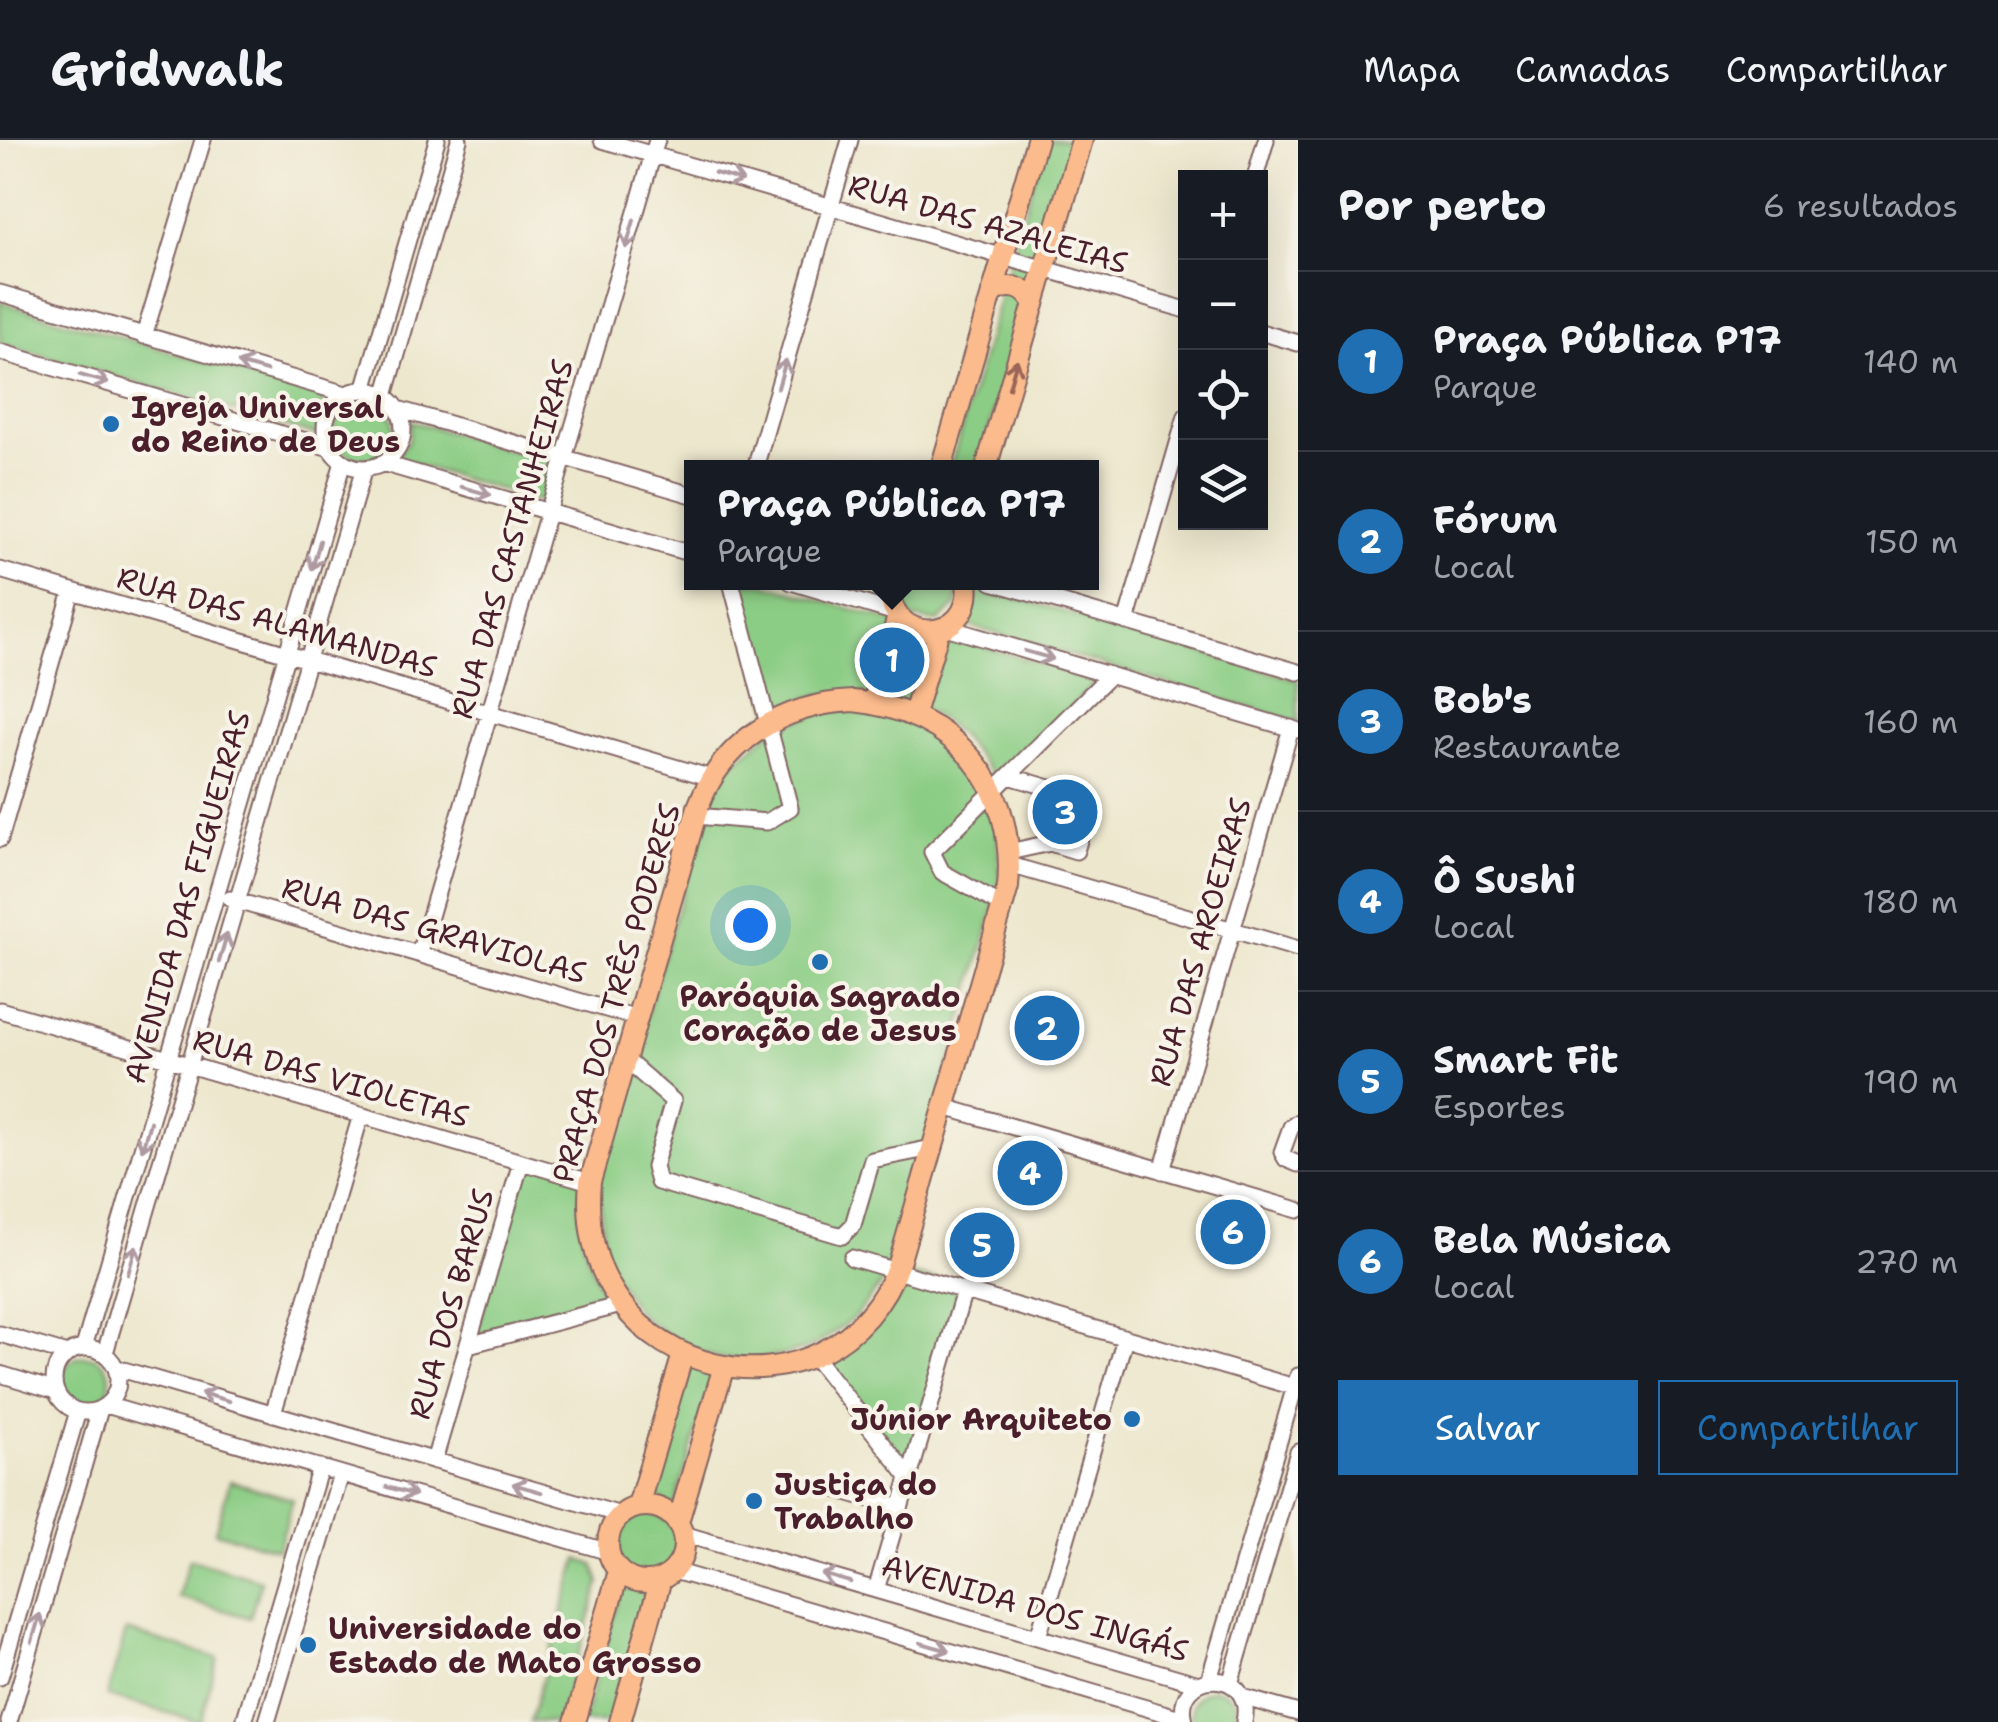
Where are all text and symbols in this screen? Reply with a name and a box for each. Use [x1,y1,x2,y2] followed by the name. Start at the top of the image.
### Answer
[50,37,285,101] text: Gridwalk
[1363,46,1460,93] text: Mapa
[1515,46,1671,93] text: Camadas
[1726,46,1948,93] text: Compartilhar
[844,165,1132,283] street label: RUA DAS AZALEIAS
[713,169,745,187] one-way arrow
[1178,170,1268,530] map controls
[1178,170,1268,260] button: +
[1338,177,1547,233] text: Por perto
[1763,184,1958,227] text: 6 resultados
[620,217,638,249] one-way arrow
[1178,260,1268,350] button: −
[1433,314,1782,365] text: Praça Pública P17
[1363,340,1378,383] text: 1
[1863,340,1958,383] text: 140 m
[1178,350,1268,440] button: locate
[441,355,583,723] street label: RUA DAS CASTANHEIRAS
[237,357,269,375] one-way arrow
[774,359,792,390] one-way arrow
[1005,359,1024,390] one-way arrow
[1433,365,1538,408] text: Parque
[77,371,109,389] one-way arrow
[131,387,400,462] place label: Igreja Universal do Reino de Deus
[100,413,122,435] marker: Igreja Universal do Reino de Deus
[1178,440,1268,530] button: layers
[684,460,1099,590] popup
[717,478,1066,529] text: Praça Pública P17
[460,483,491,501] one-way arrow
[1433,494,1557,545] text: Fórum
[1359,520,1382,563] text: 2
[1865,520,1958,563] text: 150 m
[717,529,822,572] text: Parque
[306,539,324,571] one-way arrow
[1433,545,1514,588] text: Local
[112,557,442,687] street label: RUA DAS ALAMANDAS
[860,622,924,698] pin: 1
[1022,646,1054,665] one-way arrow
[1433,674,1532,725] text: Bob's
[1359,700,1382,743] text: 3
[1863,700,1958,743] text: 160 m
[114,706,260,1088] street label: AVENIDA DAS FIGUEIRAS
[1433,725,1621,768] text: Restaurante
[1032,774,1098,850] pin: 3
[1139,793,1261,1091] street label: RUA DAS AROEIRAS
[542,798,690,1188] street label: PRAÇA DOS TRÊS PODERES
[1433,854,1576,905] text: Ô Sushi
[277,867,591,993] street label: RUA DAS GRAVIOLAS
[1359,880,1382,923] text: 4
[1862,880,1958,923] text: 180 m
[725,900,776,951] your location
[1433,905,1514,948] text: Local
[215,932,233,964] one-way arrow
[809,951,831,973] marker: Paróquia Sagrado Coração de Jesus
[680,976,960,1051] place label: Paróquia Sagrado Coração de Jesus
[1014,990,1080,1066] pin: 2
[188,1019,474,1137] street label: RUA DAS VIOLETAS
[1433,1034,1618,1085] text: Smart Fit
[1360,1060,1381,1103] text: 5
[1863,1060,1958,1103] text: 190 m
[1433,1085,1566,1128] text: Esportes
[136,1120,154,1151] one-way arrow
[998,1136,1062,1210] pin: 4
[398,1184,504,1424] street label: RUA DOS BARUS
[1200,1194,1266,1270] pin: 6
[950,1208,1014,1282] pin: 5
[1433,1214,1671,1265] text: Bela Música
[1359,1240,1382,1283] text: 6
[1855,1240,1958,1283] text: 270 m
[124,1244,142,1276] one-way arrow
[1433,1265,1514,1308] text: Local
[1338,1380,1638,1475] button: Salvar
[1658,1380,1958,1475] button: Compartilhar
[200,1387,231,1405] one-way arrow
[850,1399,1112,1440] place label: Júnior Arquiteto
[1121,1408,1143,1430] marker: Júnior Arquiteto
[774,1464,937,1539] place label: Justiça do Trabalho
[512,1478,543,1496] one-way arrow
[385,1483,417,1501] one-way arrow
[743,1490,765,1512] marker: Justiça do Trabalho
[877,1545,1193,1671] street label: AVENIDA DOS INGÁS
[821,1568,853,1586] one-way arrow
[328,1608,702,1683] place label: Universidade do Estado de Mato Grosso
[28,1613,46,1645] one-way arrow
[297,1634,319,1656] marker: Universidade do Estado de Mato Grosso
[919,1639,951,1657] one-way arrow

